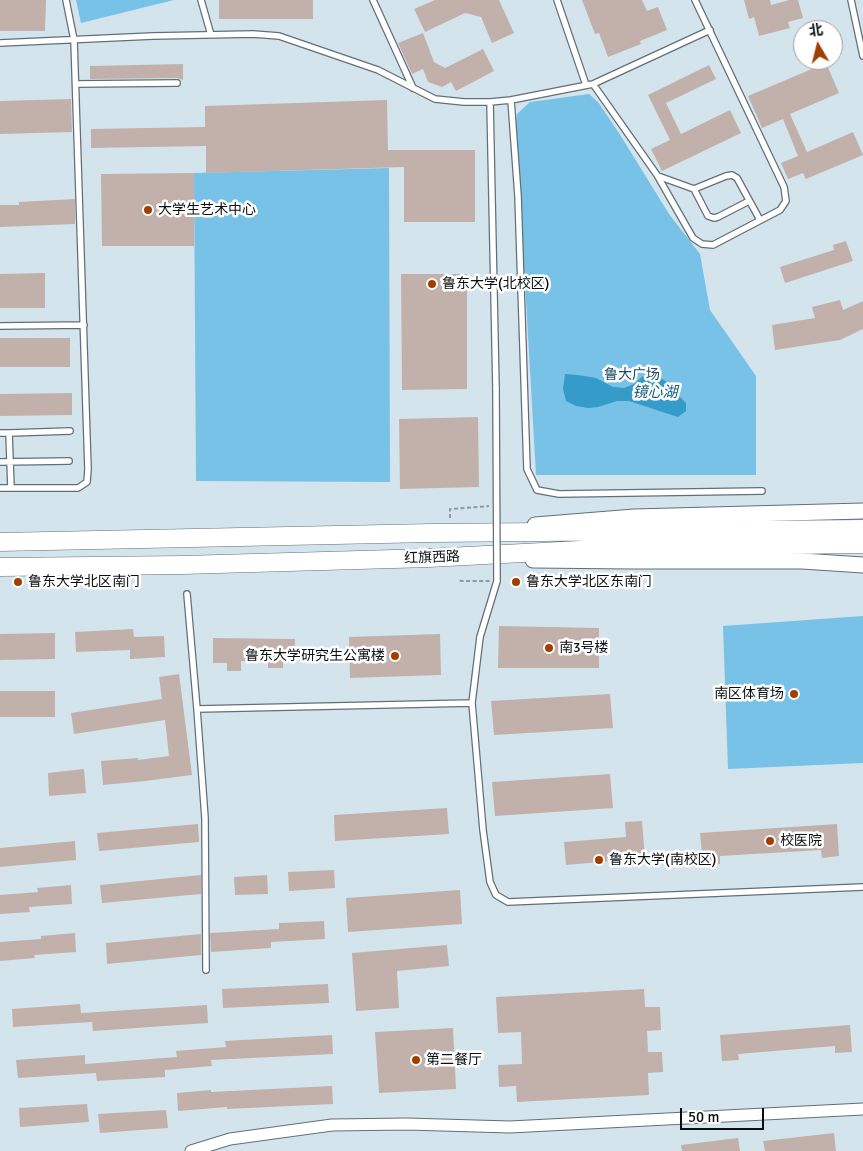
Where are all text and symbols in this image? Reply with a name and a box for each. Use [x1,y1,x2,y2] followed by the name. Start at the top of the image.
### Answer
[793,20,843,70] north arrow
[808,21,824,40] text: 北
[158,202,256,218] place label: 大学生艺术中心
[142,204,154,216] marker: 大学生艺术中心
[442,276,549,292] place label: 鲁东大学(北校区)
[426,278,438,290] marker: 鲁东大学(北校区)
[604,367,660,383] park label: 鲁大广场
[633,384,677,402] water label: 镜心湖
[404,549,460,567] street label: 红旗西路
[28,574,140,590] place label: 鲁东大学北区南门
[526,574,652,590] place label: 鲁东大学北区东南门
[12,576,24,588] marker: 鲁东大学北区南门
[510,576,522,588] marker: 鲁东大学北区东南门
[559,640,609,656] place label: 南3号楼
[543,642,555,654] marker: 南3号楼
[245,648,385,664] place label: 鲁东大学研究生公寓楼
[389,650,401,662] marker: 鲁东大学研究生公寓楼
[714,686,784,702] place label: 南区体育场
[788,688,800,700] marker: 南区体育场
[780,833,822,849] place label: 校医院
[764,835,776,847] marker: 校医院
[609,852,716,868] place label: 鲁东大学(南校区)
[593,854,605,866] marker: 鲁东大学(南校区)
[426,1052,482,1068] place label: 第二餐厅
[410,1054,422,1066] marker: 第二餐厅
[683,1098,767,1130] scale bar
[688,1108,719,1126] text: 50 m

